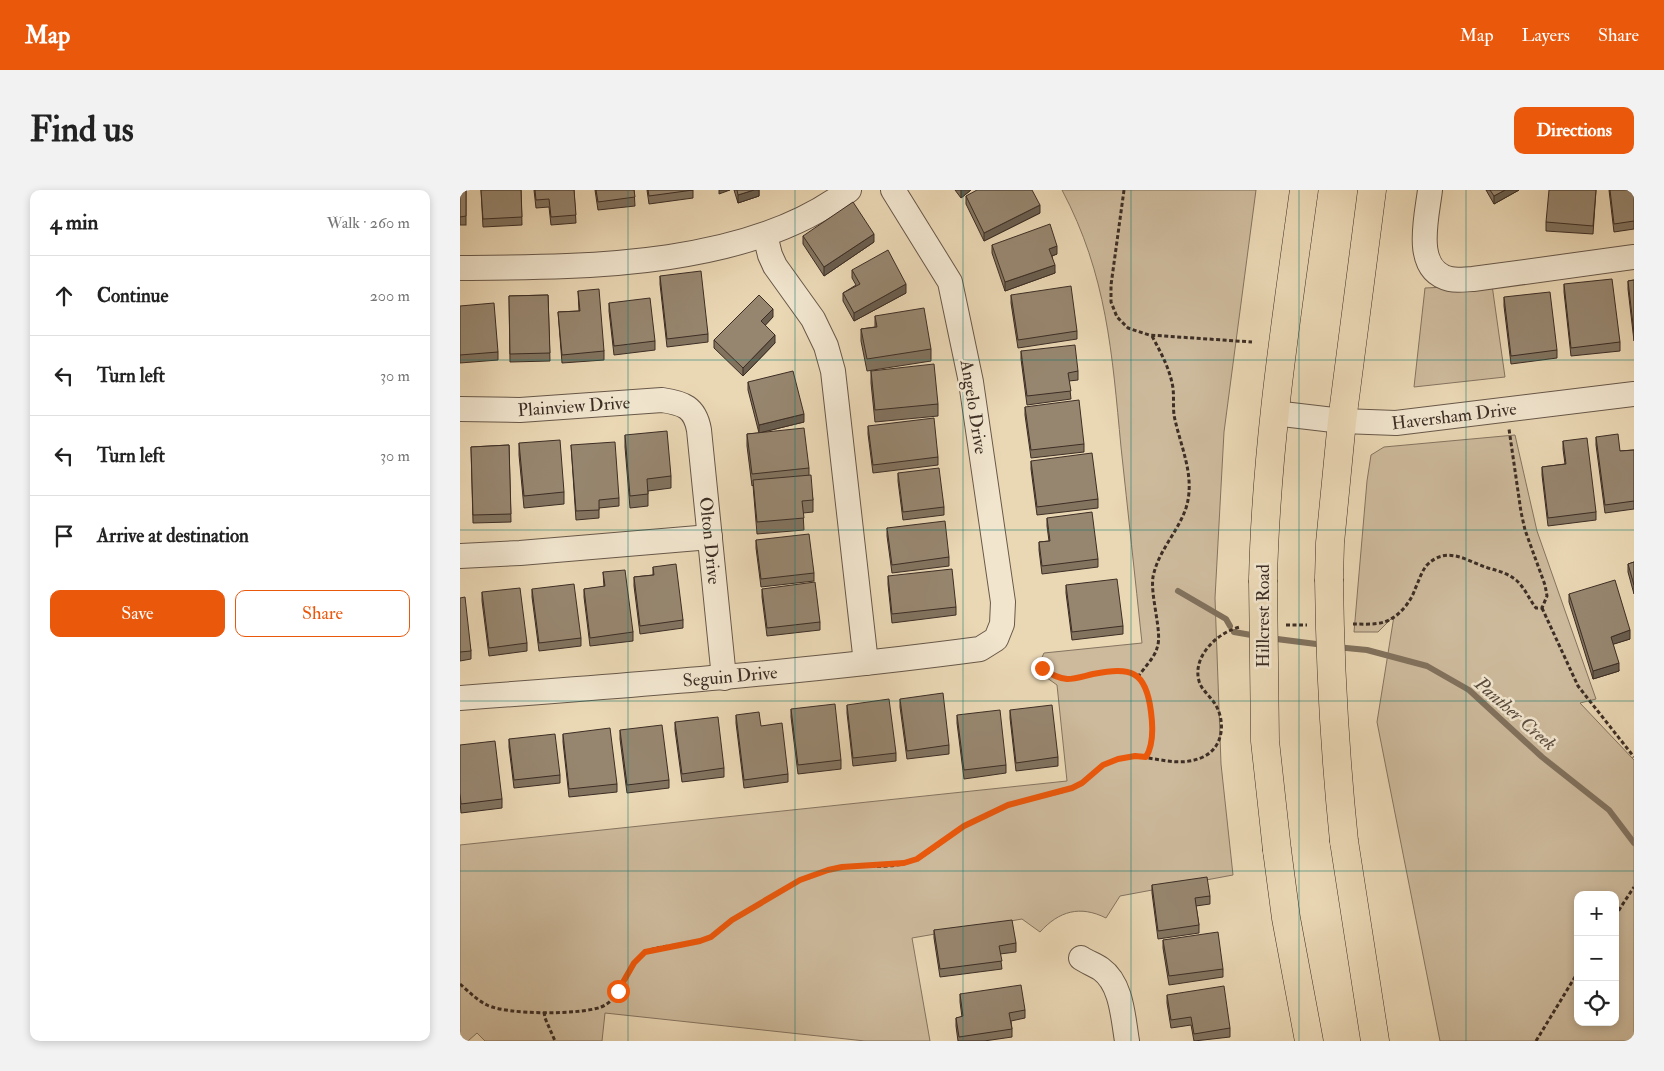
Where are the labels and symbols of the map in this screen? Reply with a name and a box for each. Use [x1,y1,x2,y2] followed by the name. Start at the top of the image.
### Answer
[955,357,992,456] street label: Angelo Drive
[517,391,631,422] street label: Plainview Drive
[1390,397,1518,435] street label: Haversham Drive
[694,496,726,586] street label: Olton Drive
[1252,564,1275,668] street label: Hillcrest Road
[1031,657,1054,680] route end
[682,661,779,693] street label: Seguin Drive
[1469,671,1561,756] water label: Panther Creek
[607,980,630,1003] route start

